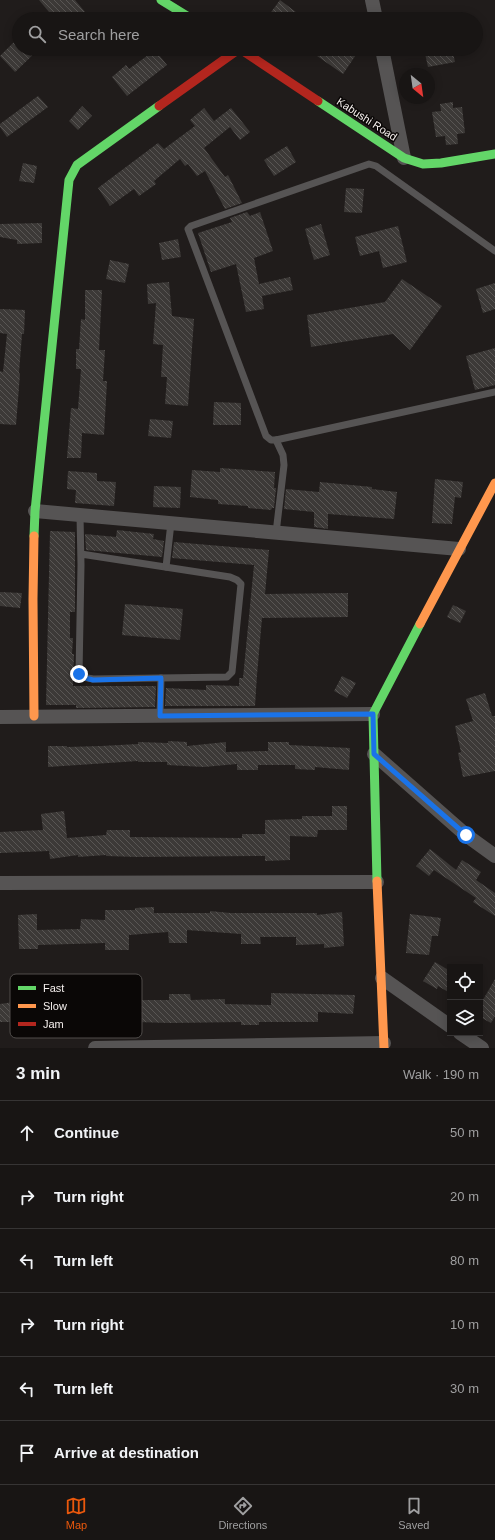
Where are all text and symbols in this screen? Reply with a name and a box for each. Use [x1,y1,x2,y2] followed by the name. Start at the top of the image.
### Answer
[12,12,483,56] search box
[26,23,48,45] icon: search
[58,26,140,43] text: Search here
[399,68,435,104] north arrow
[335,95,399,143] street label: Kabushi Road
[70,665,88,683] route end
[457,826,475,844] route start
[447,964,483,1036] map controls
[447,964,483,1000] button: locate
[10,974,142,1038] legend
[43,982,64,994] text: Fast
[43,1000,67,1012] text: Slow
[447,1000,483,1036] button: layers
[43,1018,64,1030] text: Jam
[16,1064,60,1083] text: 3 min
[403,1067,479,1082] text: Walk · 190 m
[16,1122,38,1144] icon: ahead
[54,1124,119,1141] text: Continue
[450,1125,479,1140] text: 50 m
[16,1186,38,1208] icon: right
[54,1188,124,1205] text: Turn right
[450,1189,479,1204] text: 20 m
[16,1250,38,1272] icon: left
[54,1252,113,1269] text: Turn left
[450,1253,479,1268] text: 80 m
[16,1314,38,1336] icon: right
[54,1316,124,1333] text: Turn right
[450,1317,479,1332] text: 10 m
[16,1378,38,1400] icon: left
[54,1380,113,1397] text: Turn left
[450,1381,479,1396] text: 30 m
[16,1442,38,1464] icon: arrive
[54,1444,199,1461] text: Arrive at destination
[65,1495,87,1531] tab: Map
[218,1495,267,1531] tab: Directions
[398,1495,429,1531] tab: Saved

